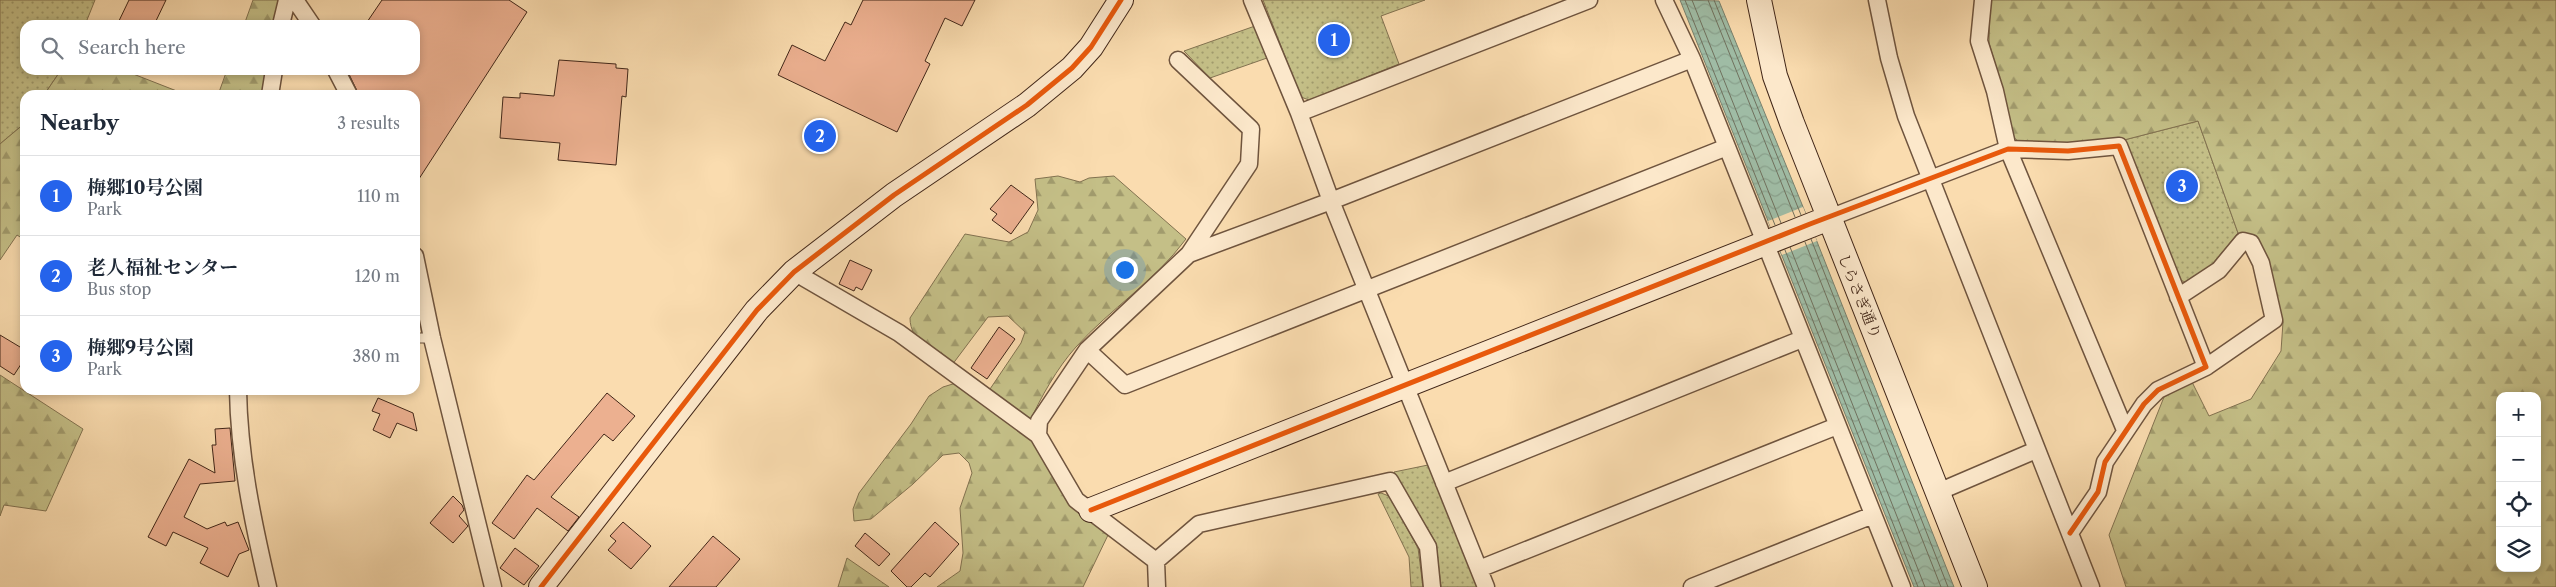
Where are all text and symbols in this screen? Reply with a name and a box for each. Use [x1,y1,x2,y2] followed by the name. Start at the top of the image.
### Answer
[20,20,420,75] search box
[1318,21,1350,59] pin: 1
[38,34,66,62] icon: search
[78,36,186,59] text: Search here
[40,110,119,135] text: Nearby
[337,113,400,133] text: 3 results
[804,117,836,155] pin: 2
[2166,167,2198,205] pin: 3
[87,176,202,199] text: 梅郷10号公園
[52,186,60,206] text: 1
[357,186,400,206] text: 110 m
[87,199,122,219] text: Park
[1834,251,1886,341] street label: しらさぎ通り
[87,256,238,279] text: 老人福祉センター
[1112,257,1138,283] your location
[51,266,61,286] text: 2
[355,266,400,286] text: 120 m
[87,279,151,299] text: Bus stop
[87,336,193,359] text: 梅郷9号公園
[51,346,61,366] text: 3
[352,346,400,366] text: 380 m
[87,359,122,379] text: Park
[2496,392,2541,572] map controls
[2496,392,2541,437] button: +
[2496,437,2541,482] button: −
[2496,482,2541,527] button: locate
[2496,527,2541,572] button: layers

